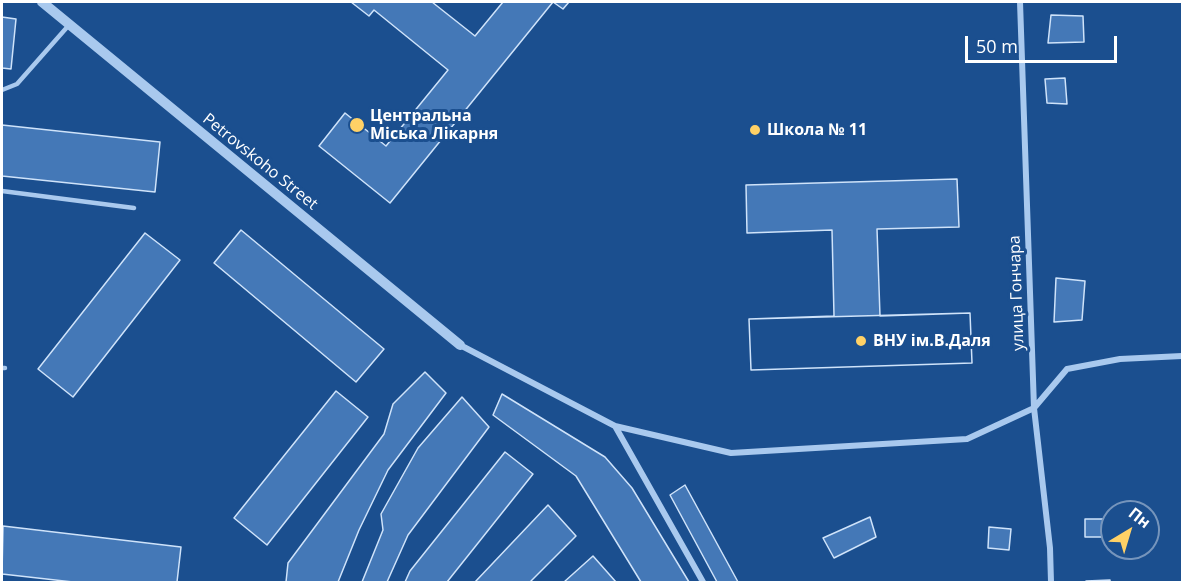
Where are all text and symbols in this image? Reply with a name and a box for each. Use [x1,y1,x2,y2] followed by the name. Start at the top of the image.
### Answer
[968,24,1120,62] scale bar
[976,34,1018,58] text: 50 m
[370,106,498,144] place label: Центральна Міська Лікарня
[199,110,321,214] street label: Petrovskoho Street
[348,116,366,134] marker: Центральна Міська Лікарня
[767,120,867,140] place label: Школа № 11
[748,123,762,137] marker: Школа № 11
[1005,235,1029,351] street label: улица Гончара
[873,331,991,351] place label: ВНУ ім.В.Даля
[854,334,868,348] marker: ВНУ ім.В.Даля
[1100,500,1160,560] north arrow
[1124,502,1155,533] text: Пн

